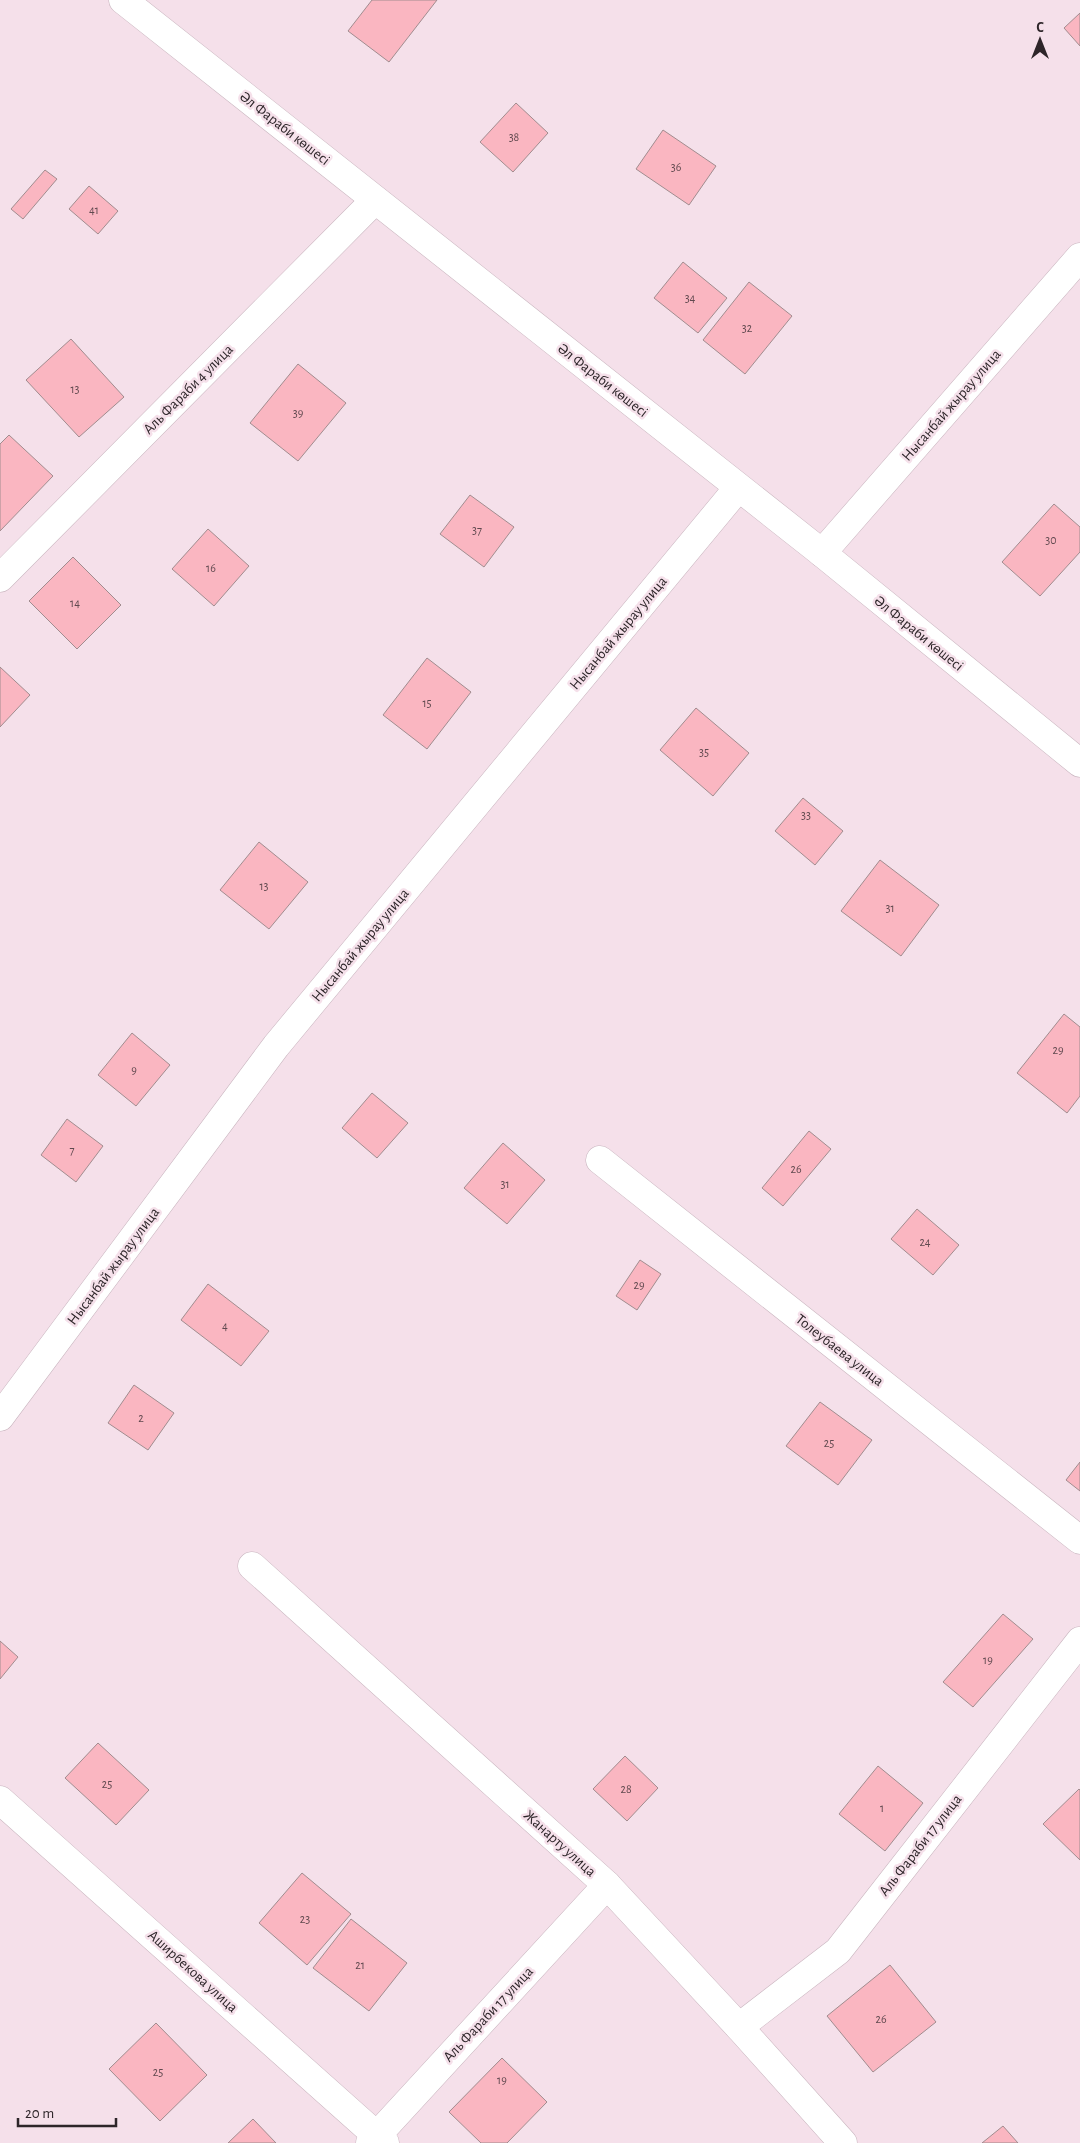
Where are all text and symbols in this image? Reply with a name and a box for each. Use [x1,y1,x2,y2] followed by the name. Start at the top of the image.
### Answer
[1015,15,1065,65] north arrow
[1036,21,1044,35] text: С
[237,89,333,168] street label: Әл Фараби көшесі
[509,131,520,143] house number: 38
[671,161,682,173] house number: 36
[89,204,99,216] house number: 41
[685,292,696,304] house number: 34
[742,322,753,334] house number: 32
[555,341,651,420] street label: Әл Фараби көшесі
[141,342,236,437] street label: Аль Фараби 4 улица
[899,346,1004,464] street label: Нысанбай жырау улица
[70,383,80,395] house number: 13
[293,407,304,419] house number: 39
[472,524,482,536] house number: 37
[1045,534,1057,546] house number: 30
[206,562,216,574] house number: 16
[567,574,670,693] street label: Нысанбай жырау улица
[871,593,966,674] street label: Әл Фараби көшесі
[70,597,80,609] house number: 14
[422,697,432,709] house number: 15
[699,746,709,758] house number: 35
[801,809,811,821] house number: 33
[259,880,269,892] house number: 13
[309,886,412,1005] street label: Нысанбай жырау улица
[885,902,895,914] house number: 31
[1052,1044,1064,1056] house number: 29
[131,1064,137,1076] house number: 9
[69,1144,75,1156] house number: 7
[790,1163,802,1175] house number: 26
[500,1178,510,1190] house number: 31
[64,1205,162,1328] street label: Нысанбай жырау улица
[919,1236,931,1248] house number: 24
[633,1279,645,1291] house number: 29
[793,1312,886,1389] street label: Толеубаева улица
[222,1320,228,1332] house number: 4
[138,1412,144,1424] house number: 2
[824,1437,834,1449] house number: 25
[983,1654,993,1666] house number: 19
[102,1778,112,1790] house number: 25
[620,1783,632,1795] house number: 28
[876,1792,965,1899] street label: Аль Фараби 17 улица
[880,1802,884,1814] house number: 1
[521,1807,599,1880] street label: Жанарту улица
[300,1913,310,1925] house number: 23
[145,1927,240,2015] street label: Аширбекова улица
[355,1959,365,1971] house number: 21
[441,1964,536,2065] street label: Аль Фараби 17 улица
[875,2013,887,2025] house number: 26
[153,2066,163,2078] house number: 25
[497,2074,507,2086] house number: 19
[18,2096,115,2128] scale bar
[25,2106,54,2121] text: 20 m

